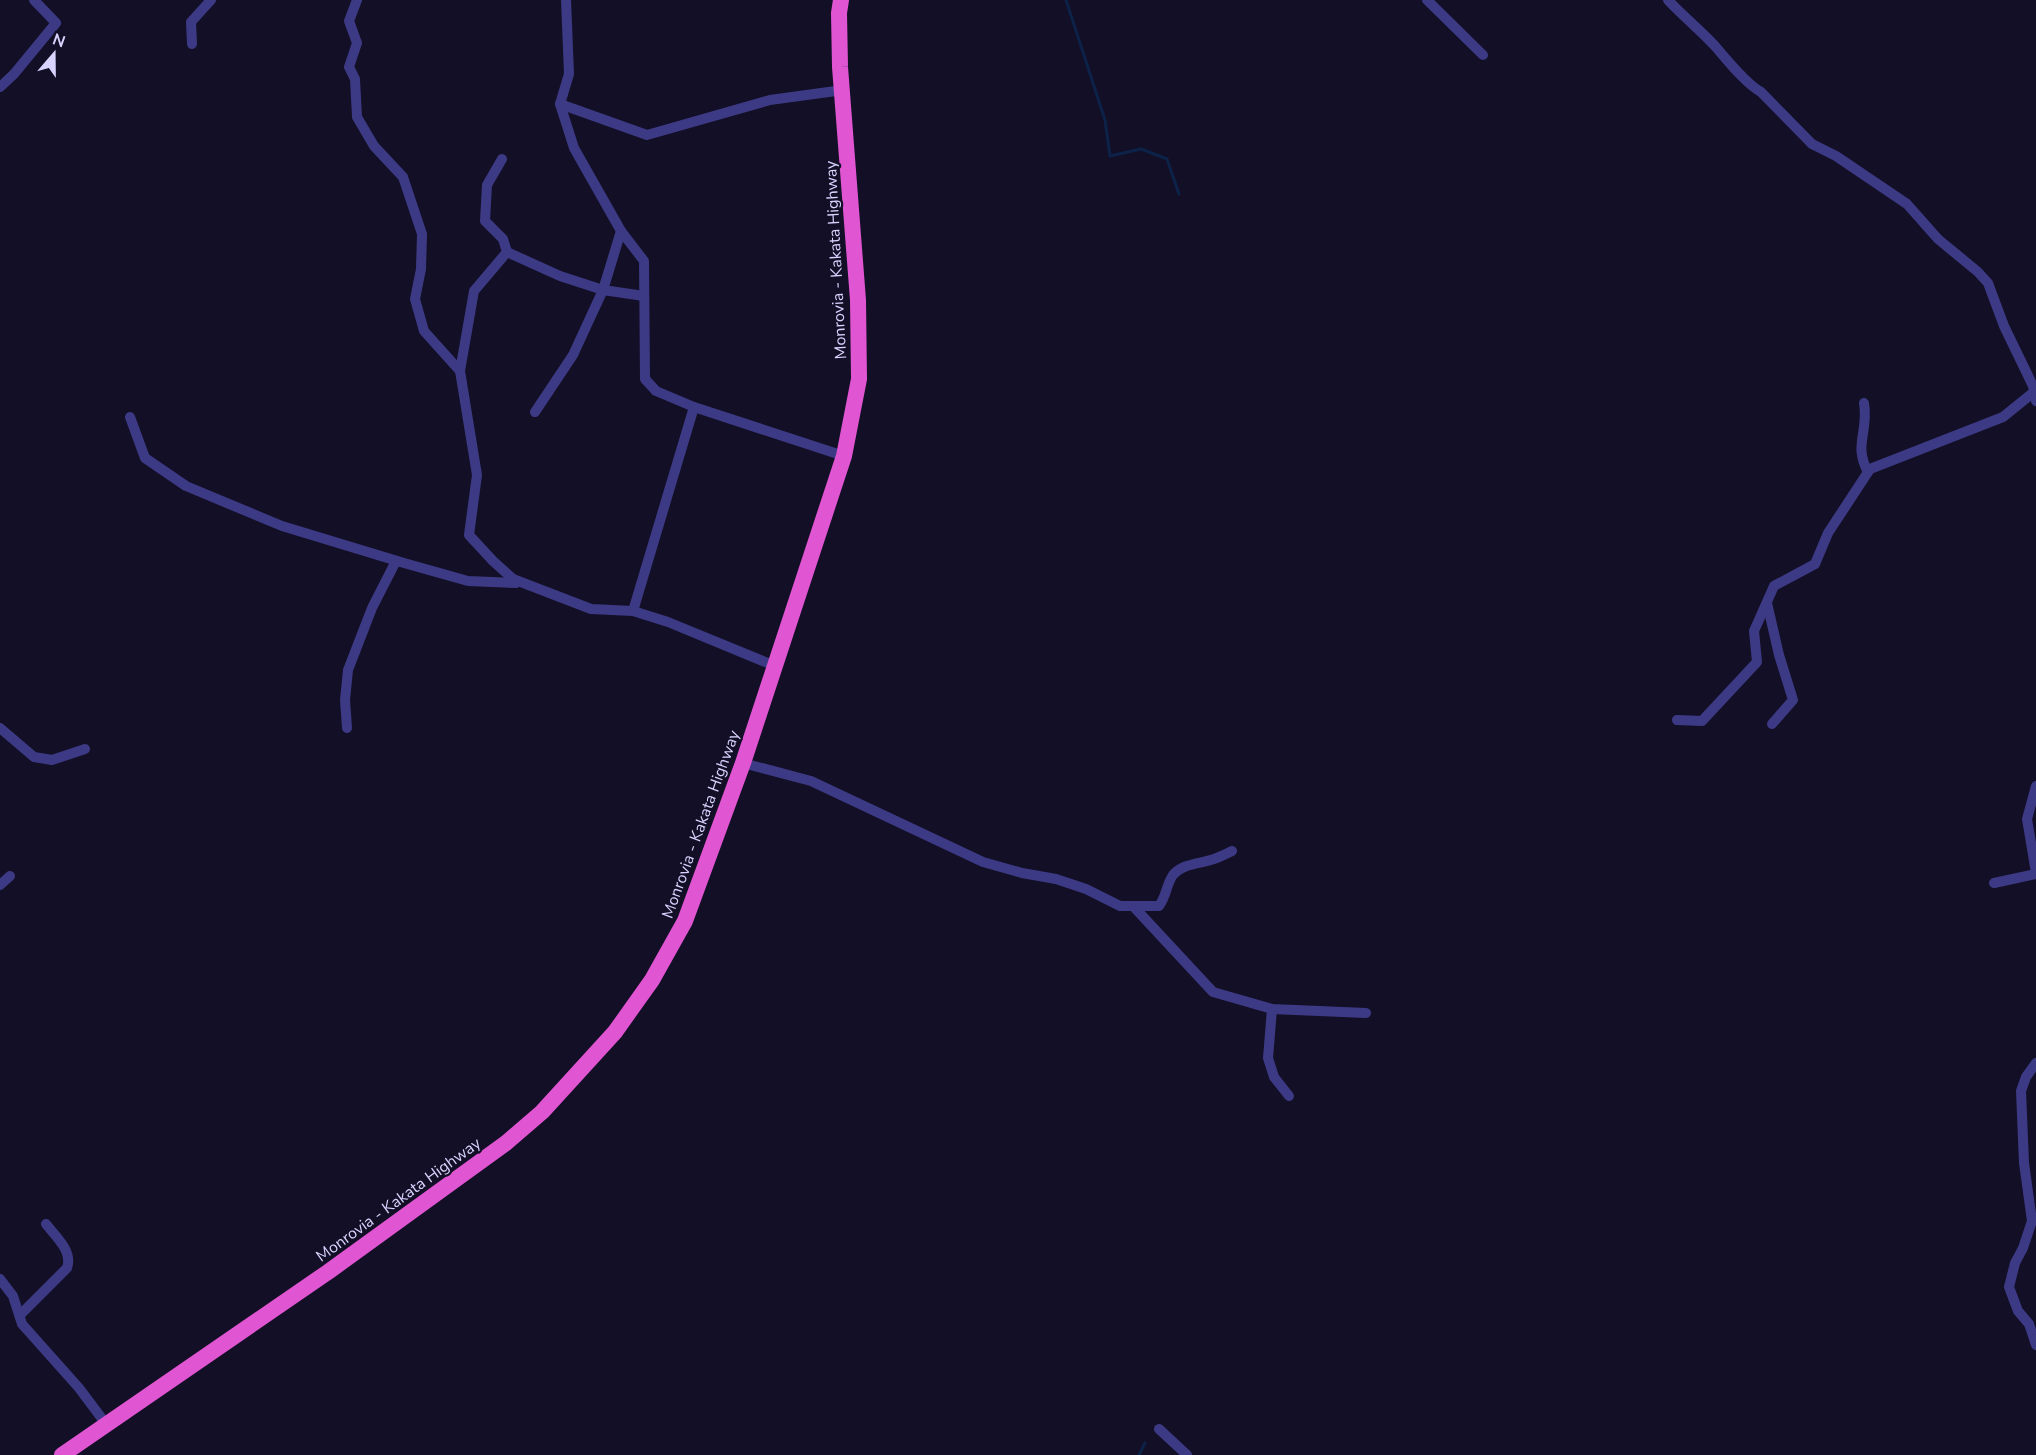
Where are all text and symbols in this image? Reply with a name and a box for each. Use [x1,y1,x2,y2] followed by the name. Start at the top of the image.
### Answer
[24,24,84,84] north arrow
[49,28,68,53] text: N
[820,159,852,360] street label: Monrovia - Kakata Highway
[657,726,746,922] street label: Monrovia - Kakata Highway
[312,1132,486,1267] street label: Monrovia - Kakata Highway

